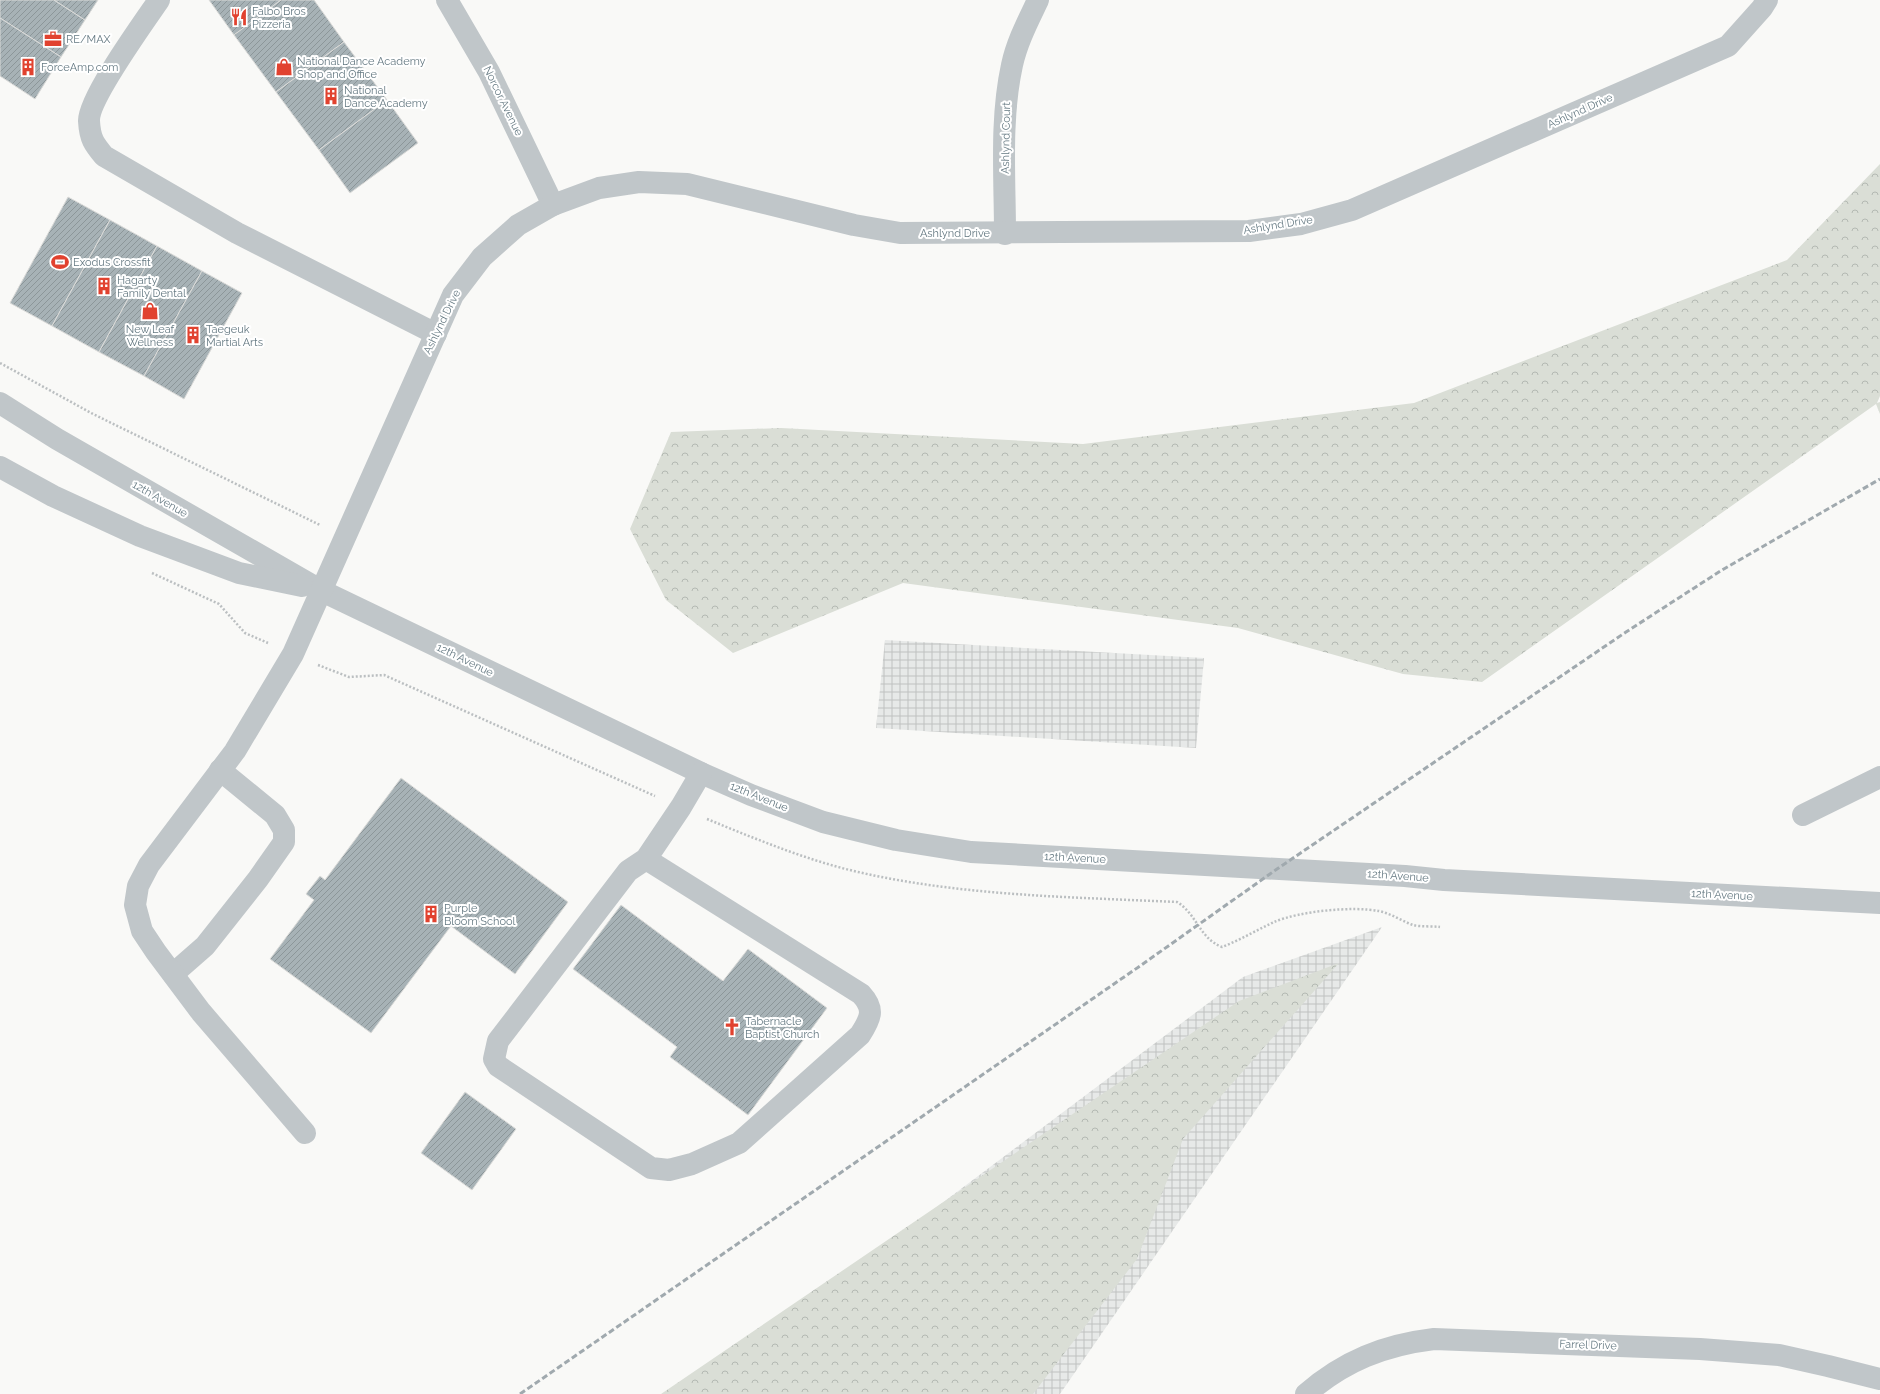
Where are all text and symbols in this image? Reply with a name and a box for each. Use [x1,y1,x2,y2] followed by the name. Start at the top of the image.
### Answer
[252,5,306,31] place label: Falbo Bros Pizzeria
[229,7,249,27] restaurant icon: Falbo Bros Pizzeria
[43,29,63,49] office icon: RE/MAX
[66,33,111,46] place label: RE/MAX
[297,55,426,81] place label: National Dance Academy Shop and Office
[18,57,38,77] building icon: ForceAmp.com
[274,57,294,77] shop icon: National Dance Academy Shop and Office
[41,61,118,74] place label: ForceAmp.com
[481,64,526,138] street label: Norcor Avenue
[344,84,428,110] place label: National Dance Academy
[321,86,341,106] building icon: National Dance Academy
[1545,91,1615,131] street label: Ashlynd Drive
[999,102,1013,174] street label: Ashlynd Court
[1242,213,1314,237] street label: Ashlynd Drive
[920,227,991,240] street label: Ashlynd Drive
[50,252,70,272] sports icon: Exodus Crossfit
[73,256,151,269] place label: Exodus Crossfit
[117,274,186,300] place label: Hagarty Family Dental
[94,276,114,296] building icon: Hagarty Family Dental
[421,287,463,356] street label: Ashlynd Drive
[140,301,160,321] shop icon: New Leaf Wellness
[126,323,175,349] place label: New Leaf Wellness
[206,323,263,349] place label: Taegeuk Martial Arts
[183,325,203,345] building icon: Taegeuk Martial Arts
[130,478,190,520] street label: 12th Avenue
[434,641,496,680] street label: 12th Avenue
[728,779,790,815] street label: 12th Avenue
[1044,850,1107,866] street label: 12th Avenue
[1367,867,1430,885] street label: 12th Avenue
[1691,887,1754,903] street label: 12th Avenue
[444,902,516,928] place label: Purple Bloom School
[421,904,441,924] building icon: Purple Bloom School
[745,1015,820,1041] place label: Tabernacle Baptist Church
[722,1017,742,1037] church icon: Tabernacle Baptist Church
[1559,1338,1617,1353] street label: Farrel Drive

